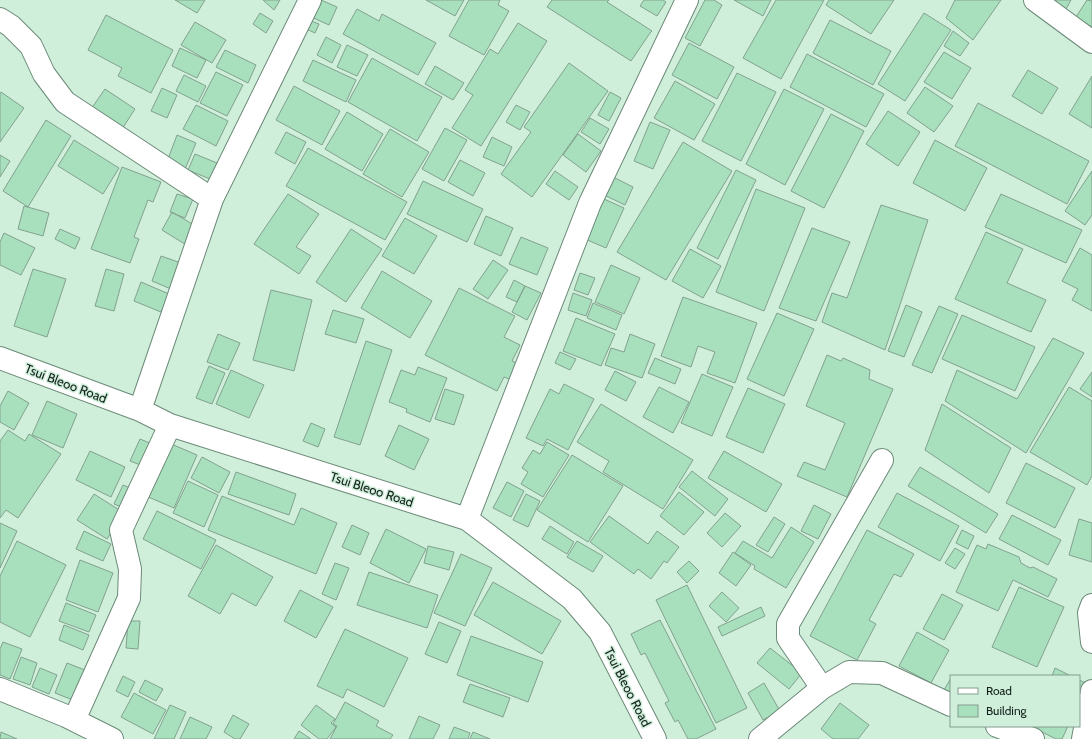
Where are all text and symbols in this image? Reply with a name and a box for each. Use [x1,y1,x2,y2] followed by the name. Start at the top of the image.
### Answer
[23,360,109,406] street label: Tsui Bleoo Road
[328,468,416,510] street label: Tsui Bleoo Road
[601,645,655,729] street label: Tsui Bleoo Road
[950,675,1080,727] legend
[986,683,1012,698] text: Road
[986,703,1028,718] text: Building

